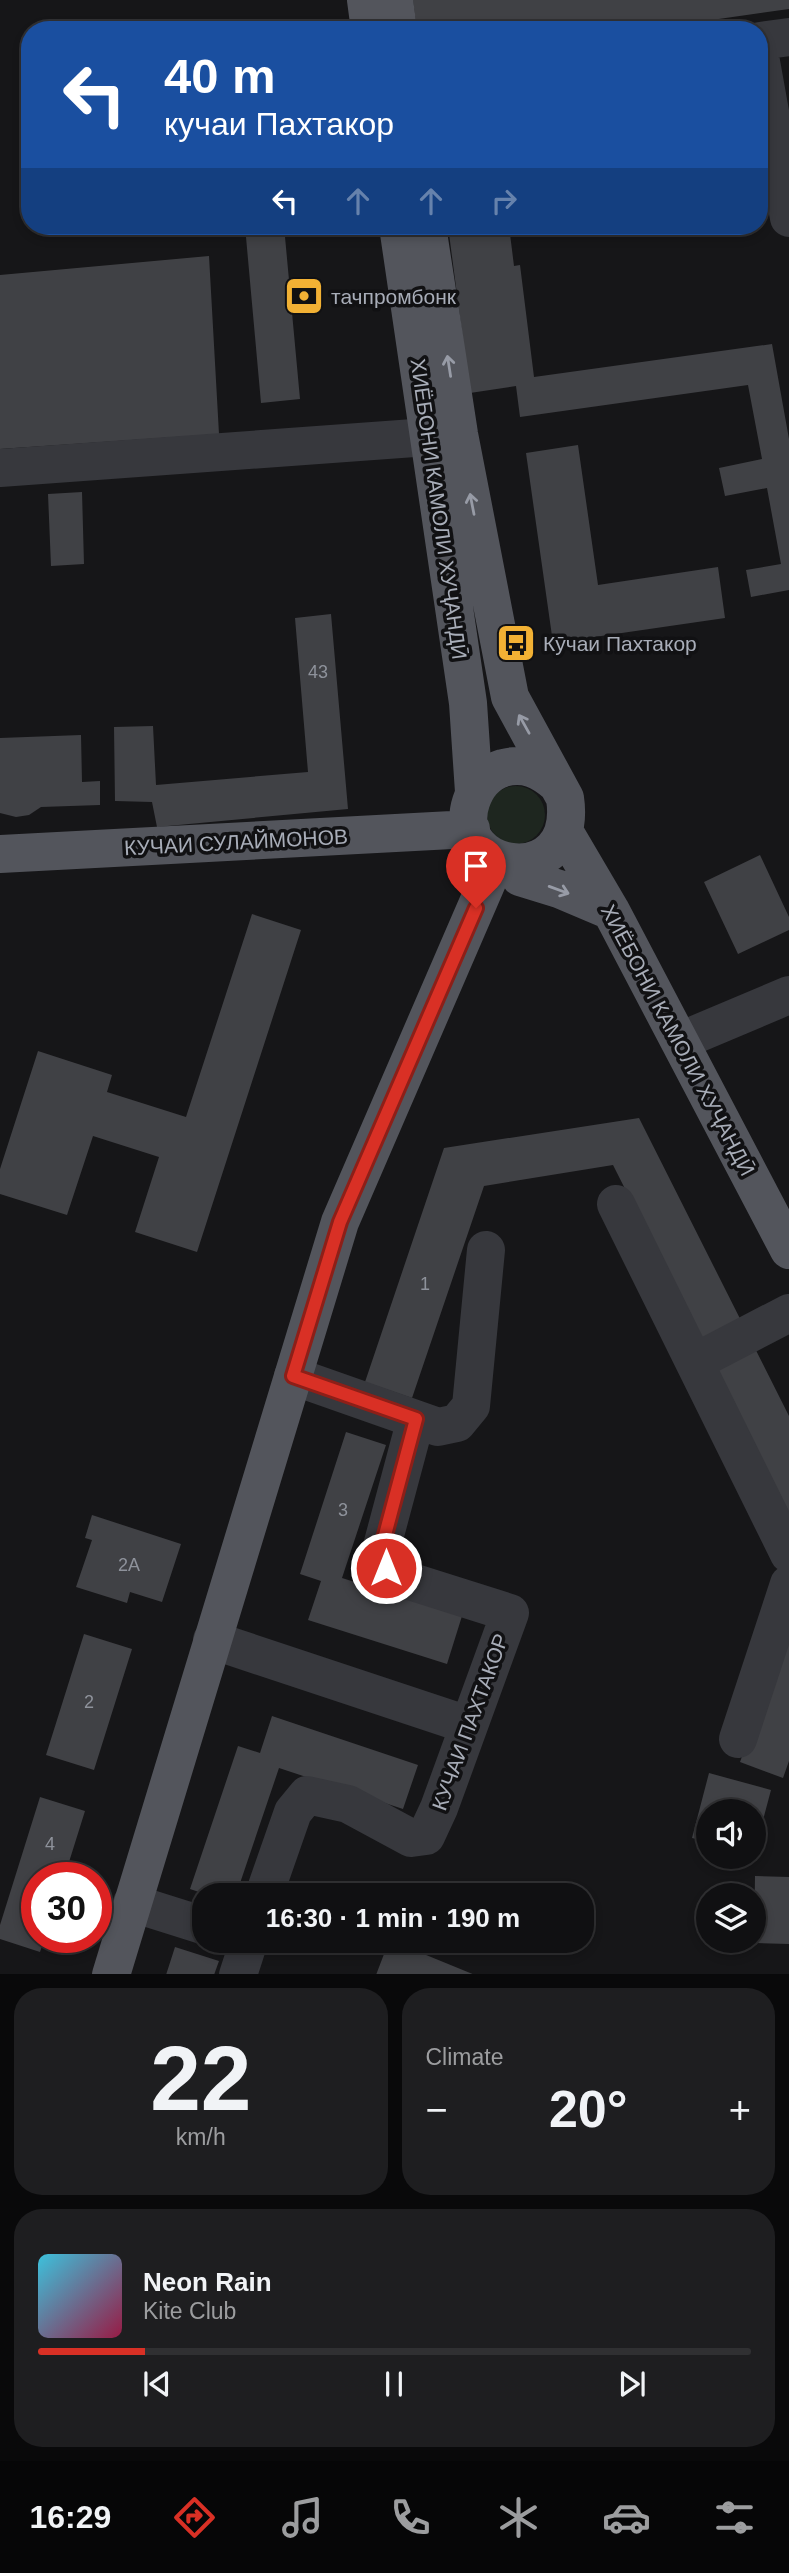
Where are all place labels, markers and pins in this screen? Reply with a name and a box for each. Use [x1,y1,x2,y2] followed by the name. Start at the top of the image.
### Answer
[283,275,325,317] bank icon: тачпромбонк
[331,285,457,308] place label: тачпромбонк
[495,622,537,664] bus stop icon: Кӯчаи Пахтакор
[543,632,697,655] place label: Кӯчаи Пахтакор
[446,836,506,908] pin

